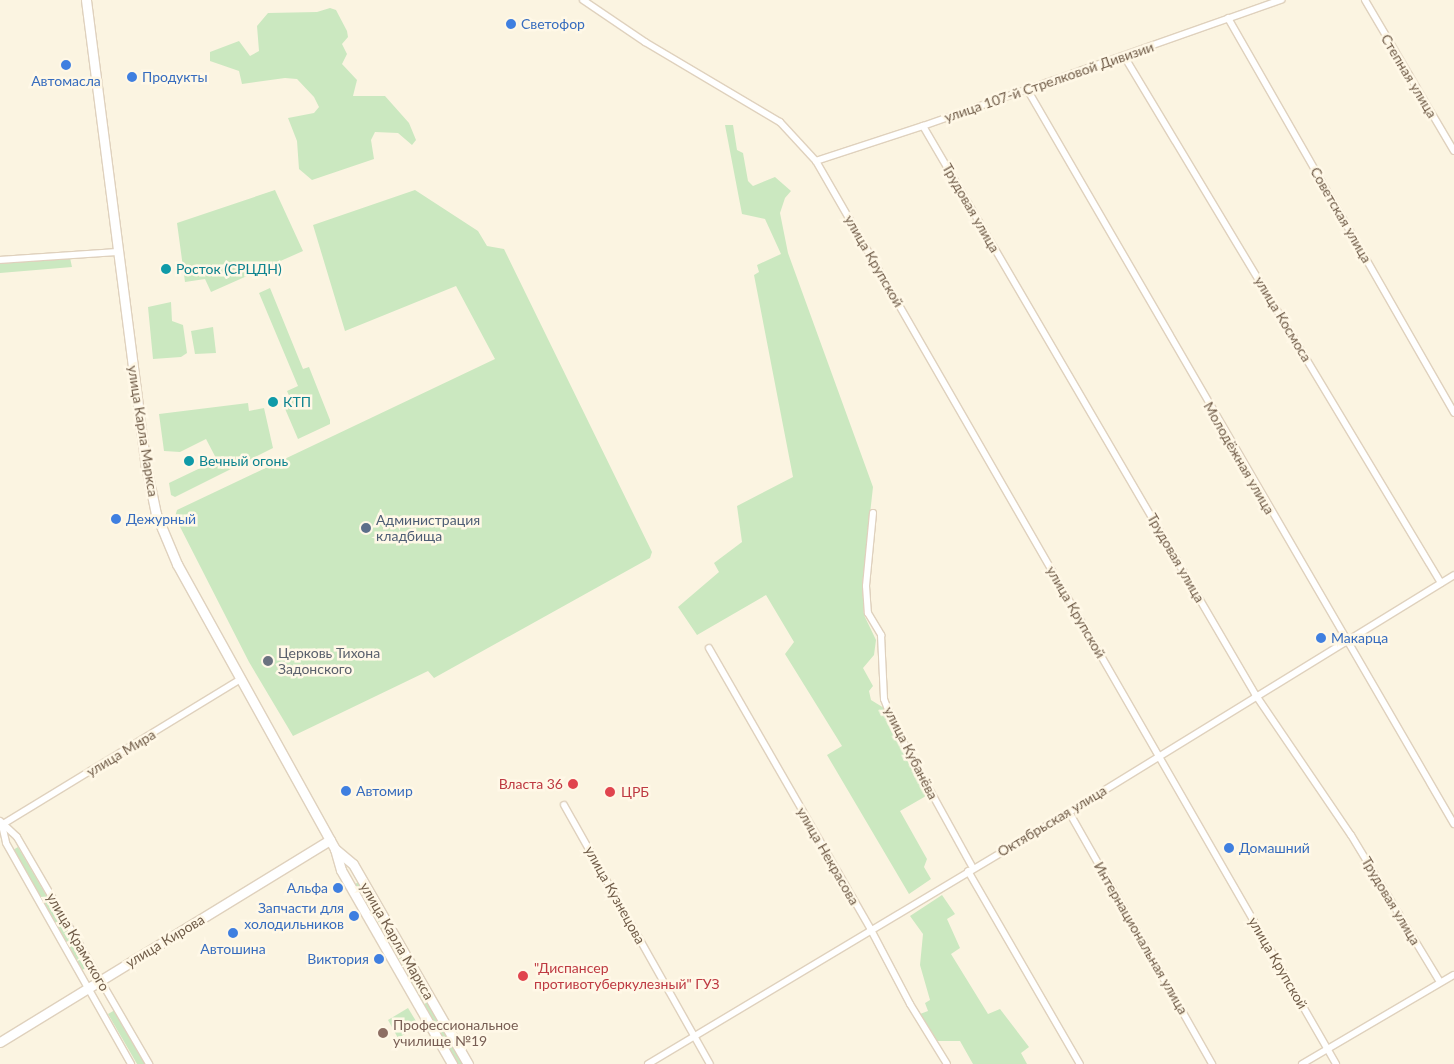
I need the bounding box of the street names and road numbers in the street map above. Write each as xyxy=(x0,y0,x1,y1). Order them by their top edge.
street label: Степная улица xyxy=(1377,31,1441,121)
street label: улица 107-й Стрелковой Дивизии xyxy=(942,38,1156,126)
street label: Трудовая улица xyxy=(939,160,1003,256)
street label: Советская улица xyxy=(1307,164,1375,266)
street label: улица Крупской xyxy=(841,212,907,310)
street label: улица Космоса xyxy=(1251,273,1315,365)
street label: улица Карла Маркса xyxy=(124,364,162,498)
street label: Молодёжная улица xyxy=(1200,399,1278,517)
street label: Трудовая улица xyxy=(1144,510,1208,606)
street label: улица Крупской xyxy=(1043,563,1109,661)
street label: улица Кубанёва xyxy=(880,704,942,802)
street label: улица Мира xyxy=(83,726,159,780)
street label: Октябрьская улица xyxy=(994,782,1110,860)
street label: улица Некрасова xyxy=(793,804,863,908)
street label: улица Кузнецова xyxy=(581,843,649,947)
street label: Трудовая улица xyxy=(1358,854,1424,948)
street label: Интернациональная улица xyxy=(1090,859,1192,1017)
street label: улица Карла Маркса xyxy=(357,879,437,1003)
street label: улица Крамского xyxy=(43,890,113,994)
street label: улица Кирова xyxy=(123,911,207,971)
street label: улица Крупской xyxy=(1245,914,1311,1012)

